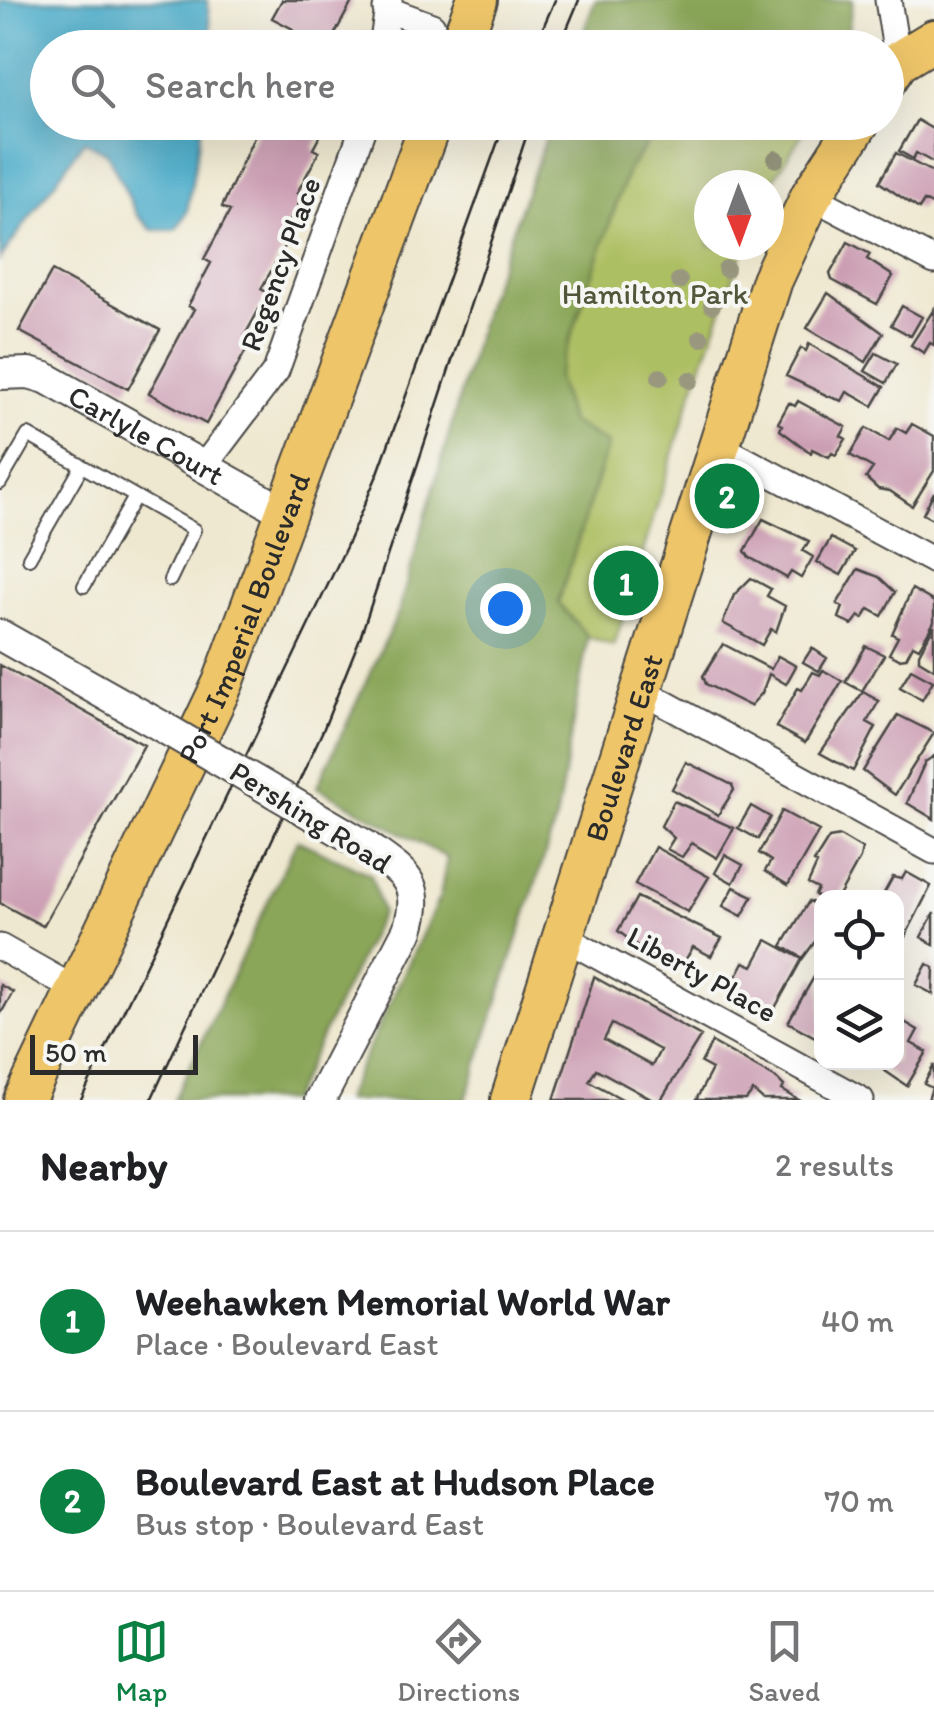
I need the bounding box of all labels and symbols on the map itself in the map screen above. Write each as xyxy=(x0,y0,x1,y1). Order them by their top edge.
north arrow xyxy=(694,170,784,260)
street label: Regency Place xyxy=(231,172,329,356)
park label: Hamilton Park xyxy=(562,275,749,312)
street label: Carlyle Court xyxy=(62,376,231,493)
pin: 2 xyxy=(694,458,760,534)
street label: Port Imperial Boulevard xyxy=(169,467,318,770)
pin: 1 xyxy=(594,546,658,620)
your location xyxy=(480,583,531,634)
street label: Boulevard East xyxy=(576,649,670,846)
street label: Pershing Road xyxy=(223,753,399,881)
street label: Liberty Place xyxy=(621,918,783,1030)
scale bar xyxy=(30,1030,198,1074)

